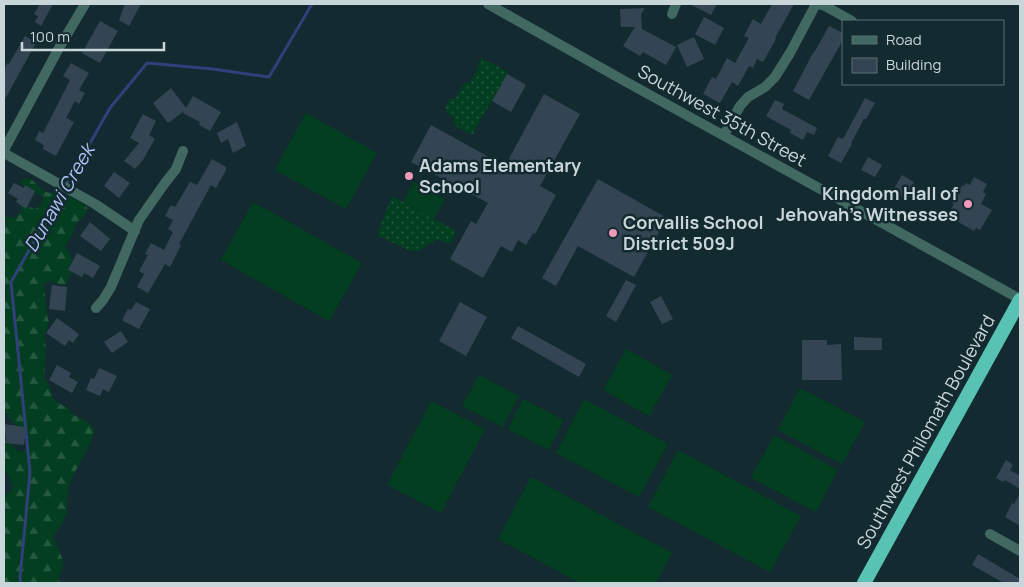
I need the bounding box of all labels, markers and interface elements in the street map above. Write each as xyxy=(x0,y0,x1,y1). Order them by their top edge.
scale bar xyxy=(22,20,165,52)
legend xyxy=(842,20,1004,85)
text: 100 m xyxy=(30,26,70,47)
text: Road xyxy=(886,29,922,50)
text: Building xyxy=(886,54,941,75)
street label: Southwest 35th Street xyxy=(634,59,811,172)
water label: Dunawi Creek xyxy=(18,137,102,257)
place label: Adams Elementary School xyxy=(419,153,581,198)
marker: Adams Elementary School xyxy=(403,170,415,182)
place label: Kingdom Hall of Jehovah's Witnesses xyxy=(776,181,958,226)
marker: Kingdom Hall of Jehovah's Witnesses xyxy=(962,198,974,210)
place label: Corvallis School District 509J xyxy=(623,210,764,255)
marker: Corvallis School District 509J xyxy=(607,227,619,239)
street label: Southwest Philomath Boulevard xyxy=(851,310,1000,553)

